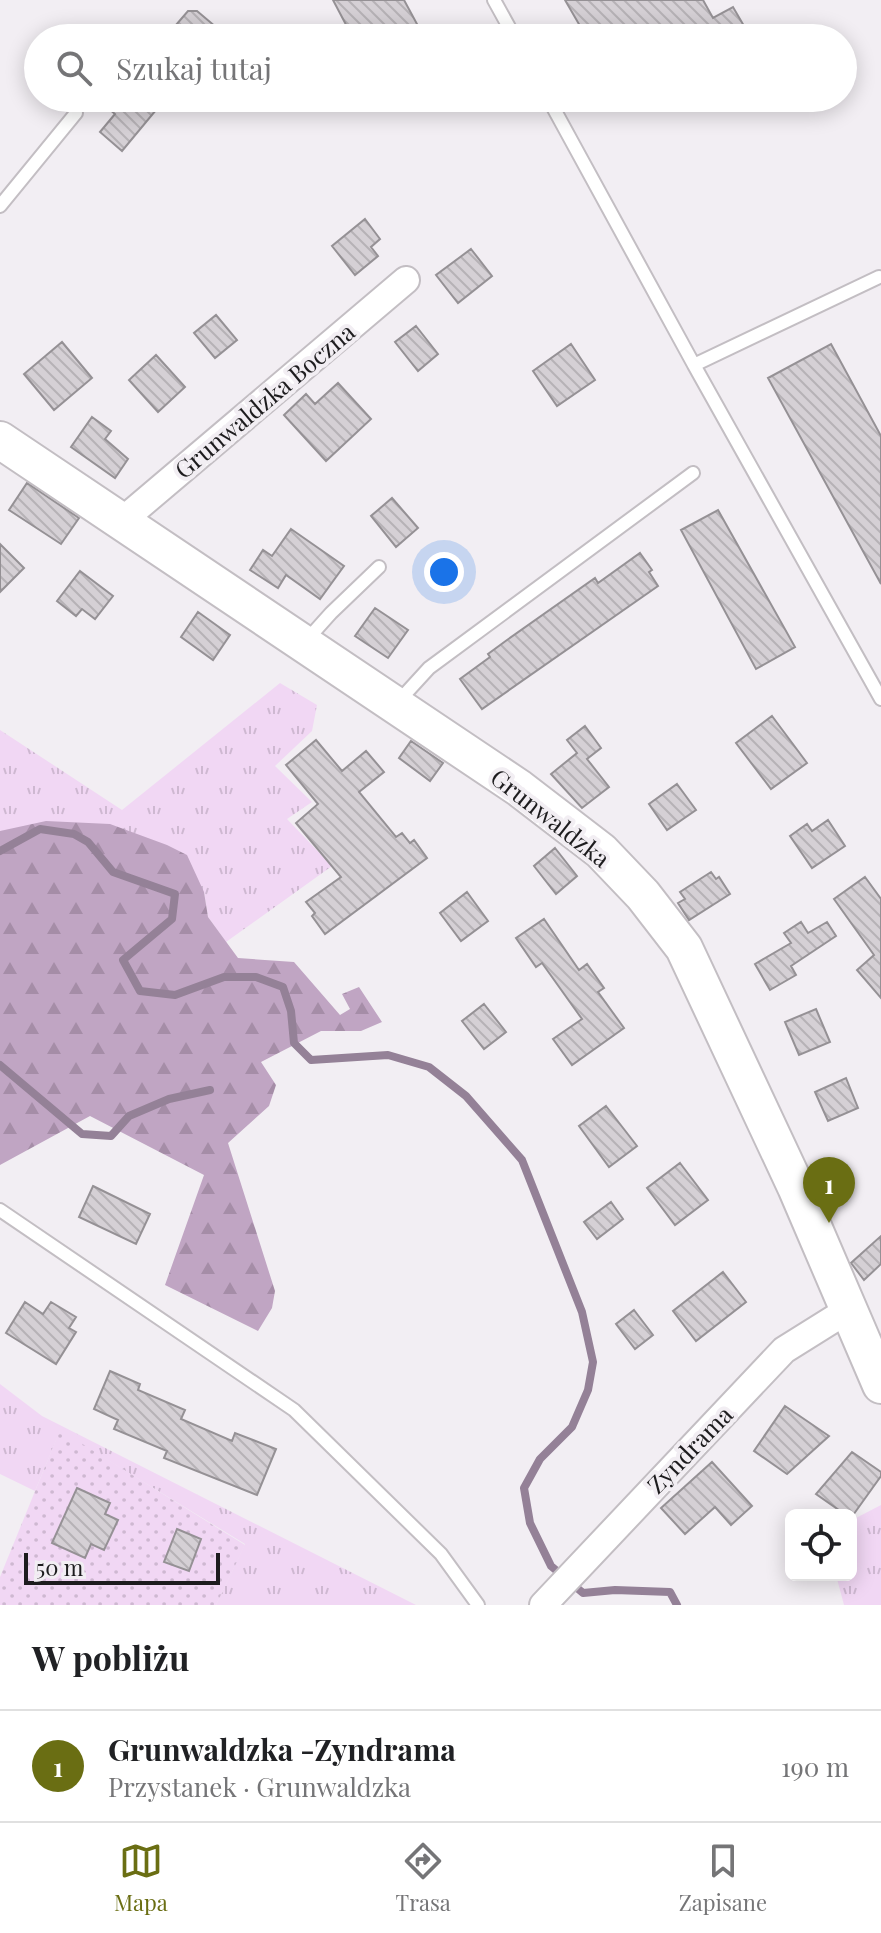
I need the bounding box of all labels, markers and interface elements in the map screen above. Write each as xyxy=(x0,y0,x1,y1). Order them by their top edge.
search box xyxy=(24,24,857,112)
icon: search xyxy=(52,46,96,90)
text: Szukaj tutaj xyxy=(116,48,272,88)
street label: Grunwaldzka Boczna xyxy=(167,315,361,485)
your location xyxy=(424,552,464,592)
street label: Grunwaldzka xyxy=(485,760,617,874)
pin: 1 xyxy=(803,1157,855,1223)
street label: Zyndrama xyxy=(639,1398,739,1500)
map controls xyxy=(785,1509,857,1581)
button: locate xyxy=(785,1509,857,1581)
scale bar xyxy=(24,1549,220,1585)
text: 50 m xyxy=(36,1552,83,1582)
text: W pobliżu xyxy=(32,1634,190,1680)
text: Grunwaldzka -Zyndrama xyxy=(108,1729,456,1769)
text: 1 xyxy=(53,1749,63,1784)
text: 190 m xyxy=(781,1749,849,1784)
text: Przystanek · Grunwaldzka xyxy=(108,1769,411,1804)
tab: Mapa xyxy=(114,1839,168,1917)
tab: Trasa xyxy=(396,1839,451,1917)
tab: Zapisane xyxy=(679,1839,767,1917)

